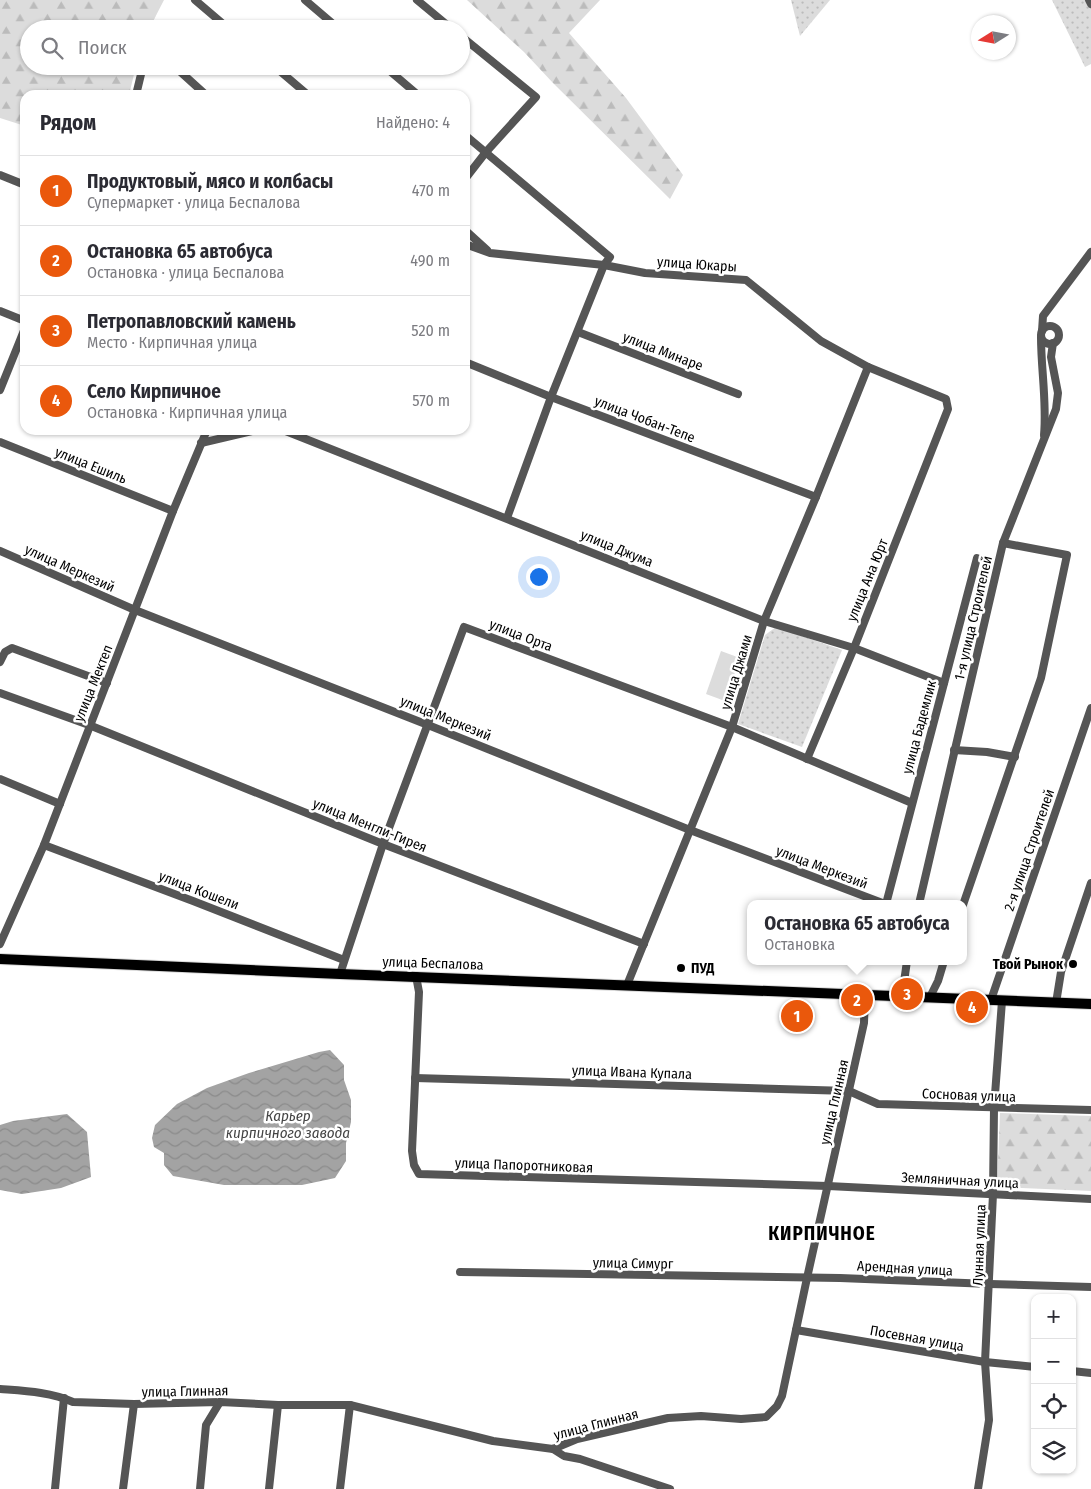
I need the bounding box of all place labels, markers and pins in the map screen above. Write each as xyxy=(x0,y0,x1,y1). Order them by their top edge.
place label: Твой Рынок xyxy=(993,956,1064,973)
marker: Твой Рынок xyxy=(1067,958,1079,970)
place label: ПУД xyxy=(691,960,714,977)
marker: ПУД xyxy=(675,962,687,974)
pin: 3 xyxy=(891,975,923,1013)
pin: 2 xyxy=(841,981,873,1019)
pin: 4 xyxy=(956,988,988,1026)
pin: 1 xyxy=(781,997,813,1035)

